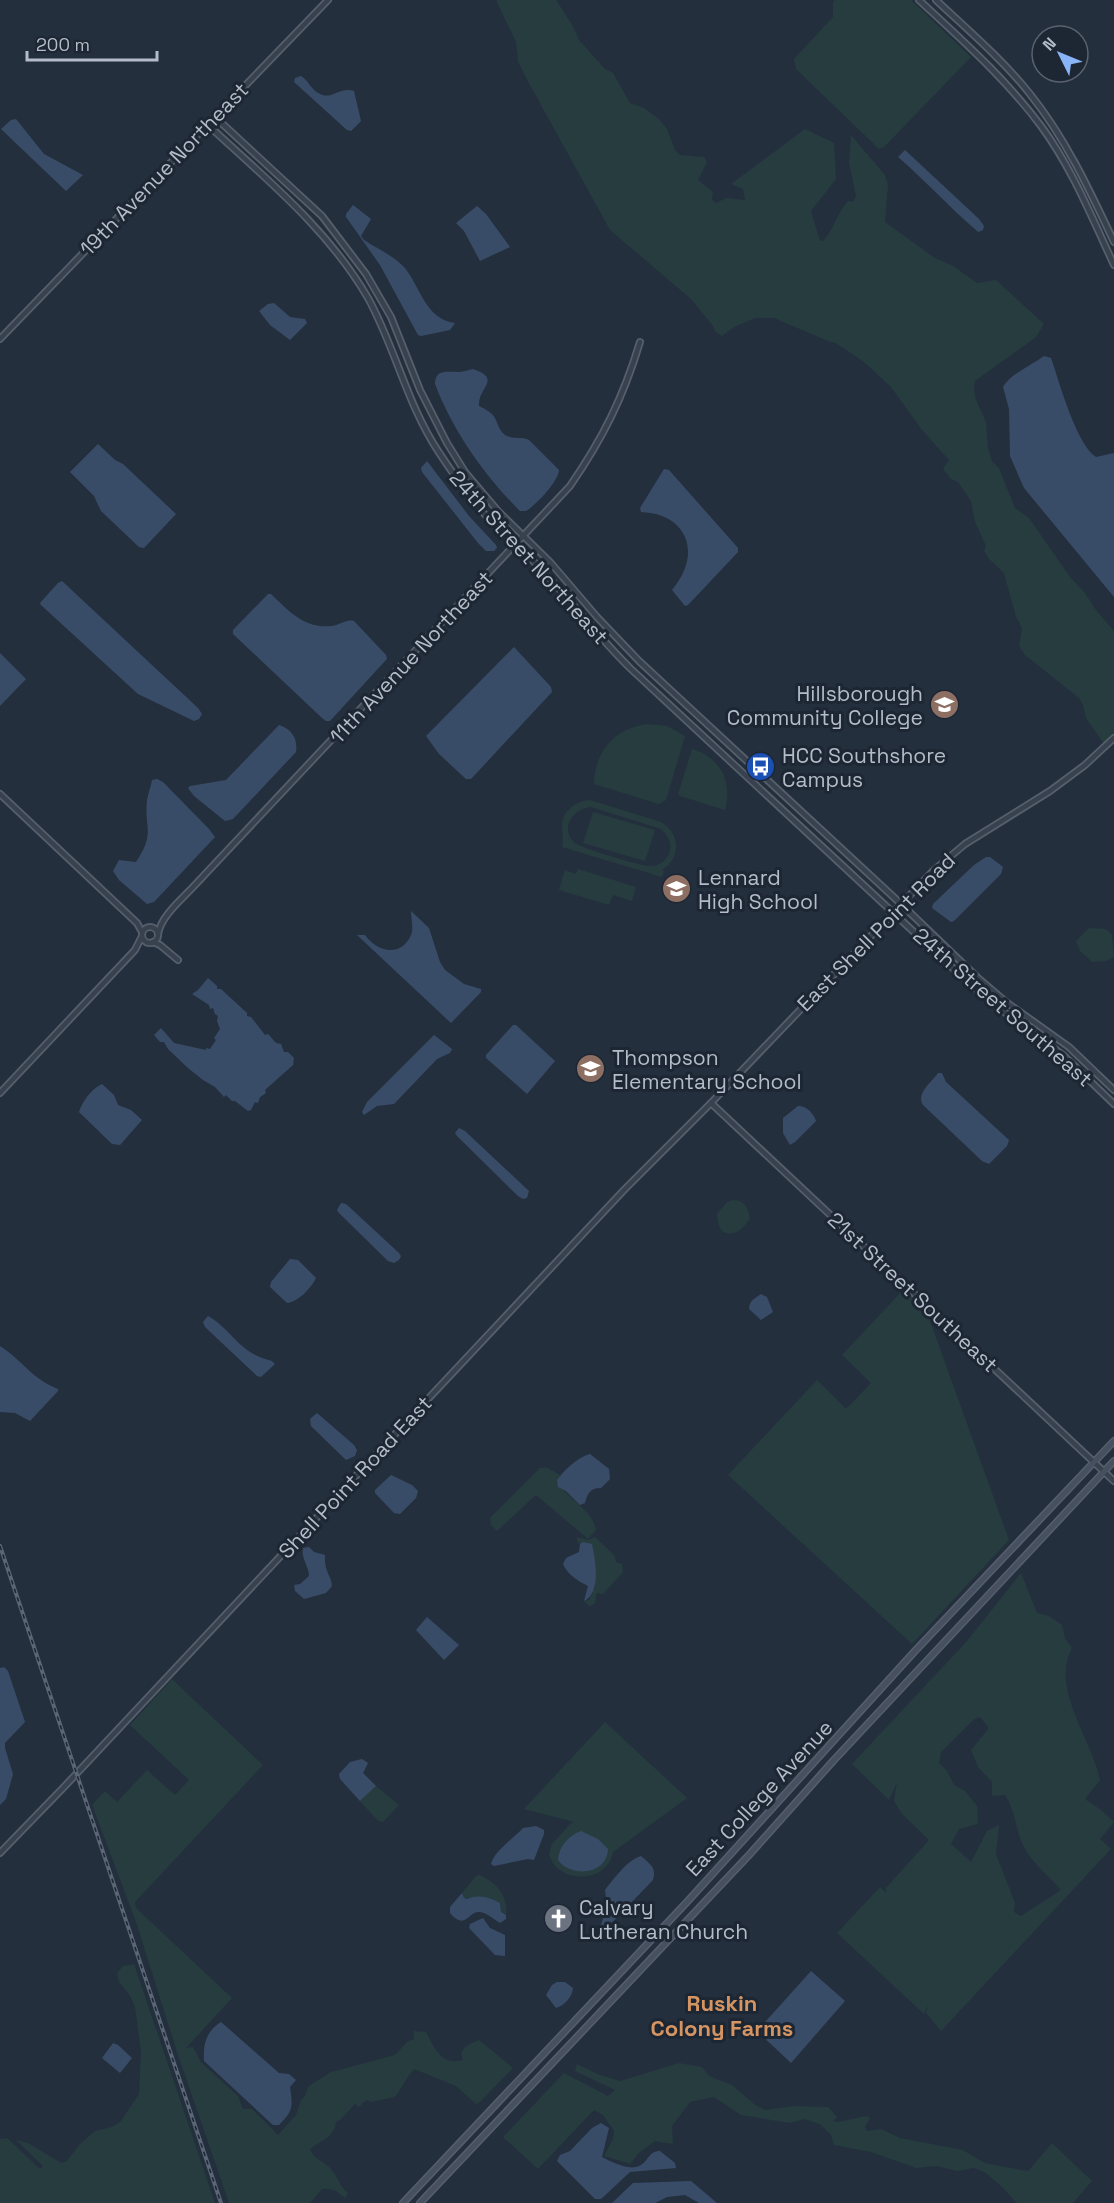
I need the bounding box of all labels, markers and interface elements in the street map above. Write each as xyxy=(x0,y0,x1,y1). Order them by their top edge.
scale bar xyxy=(27,24,158,62)
north arrow xyxy=(1030,24,1090,84)
text: 200 m xyxy=(36,33,90,56)
text: N xyxy=(1038,33,1061,55)
street label: 19th Avenue Northeast xyxy=(74,76,254,262)
street label: 24th Street Northeast xyxy=(444,464,614,650)
street label: 11th Avenue Northeast xyxy=(324,565,498,749)
place label: Hillsborough Community College xyxy=(727,680,923,731)
school or university icon: Hillsborough Community College xyxy=(928,689,960,721)
place label: HCC Southshore Campus xyxy=(782,742,946,793)
bus stop icon: HCC Southshore Campus xyxy=(745,751,777,783)
street label: East Shell Point Road xyxy=(791,847,961,1017)
place label: Lennard High School xyxy=(698,864,818,915)
school or university icon: Lennard High School xyxy=(661,873,693,905)
street label: 24th Street Southeast xyxy=(908,922,1098,1092)
place label: Thompson Elementary School xyxy=(612,1044,802,1095)
school or university icon: Thompson Elementary School xyxy=(575,1053,607,1085)
street label: 21st Street Southeast xyxy=(822,1206,1004,1378)
street label: Shell Point Road East xyxy=(272,1390,438,1564)
street label: East College Avenue xyxy=(680,1714,838,1882)
place label: Calvary Lutheran Church xyxy=(579,1894,748,1945)
church icon: Calvary Lutheran Church xyxy=(542,1903,574,1935)
district label: Ruskin Colony Farms xyxy=(651,1989,793,2042)

